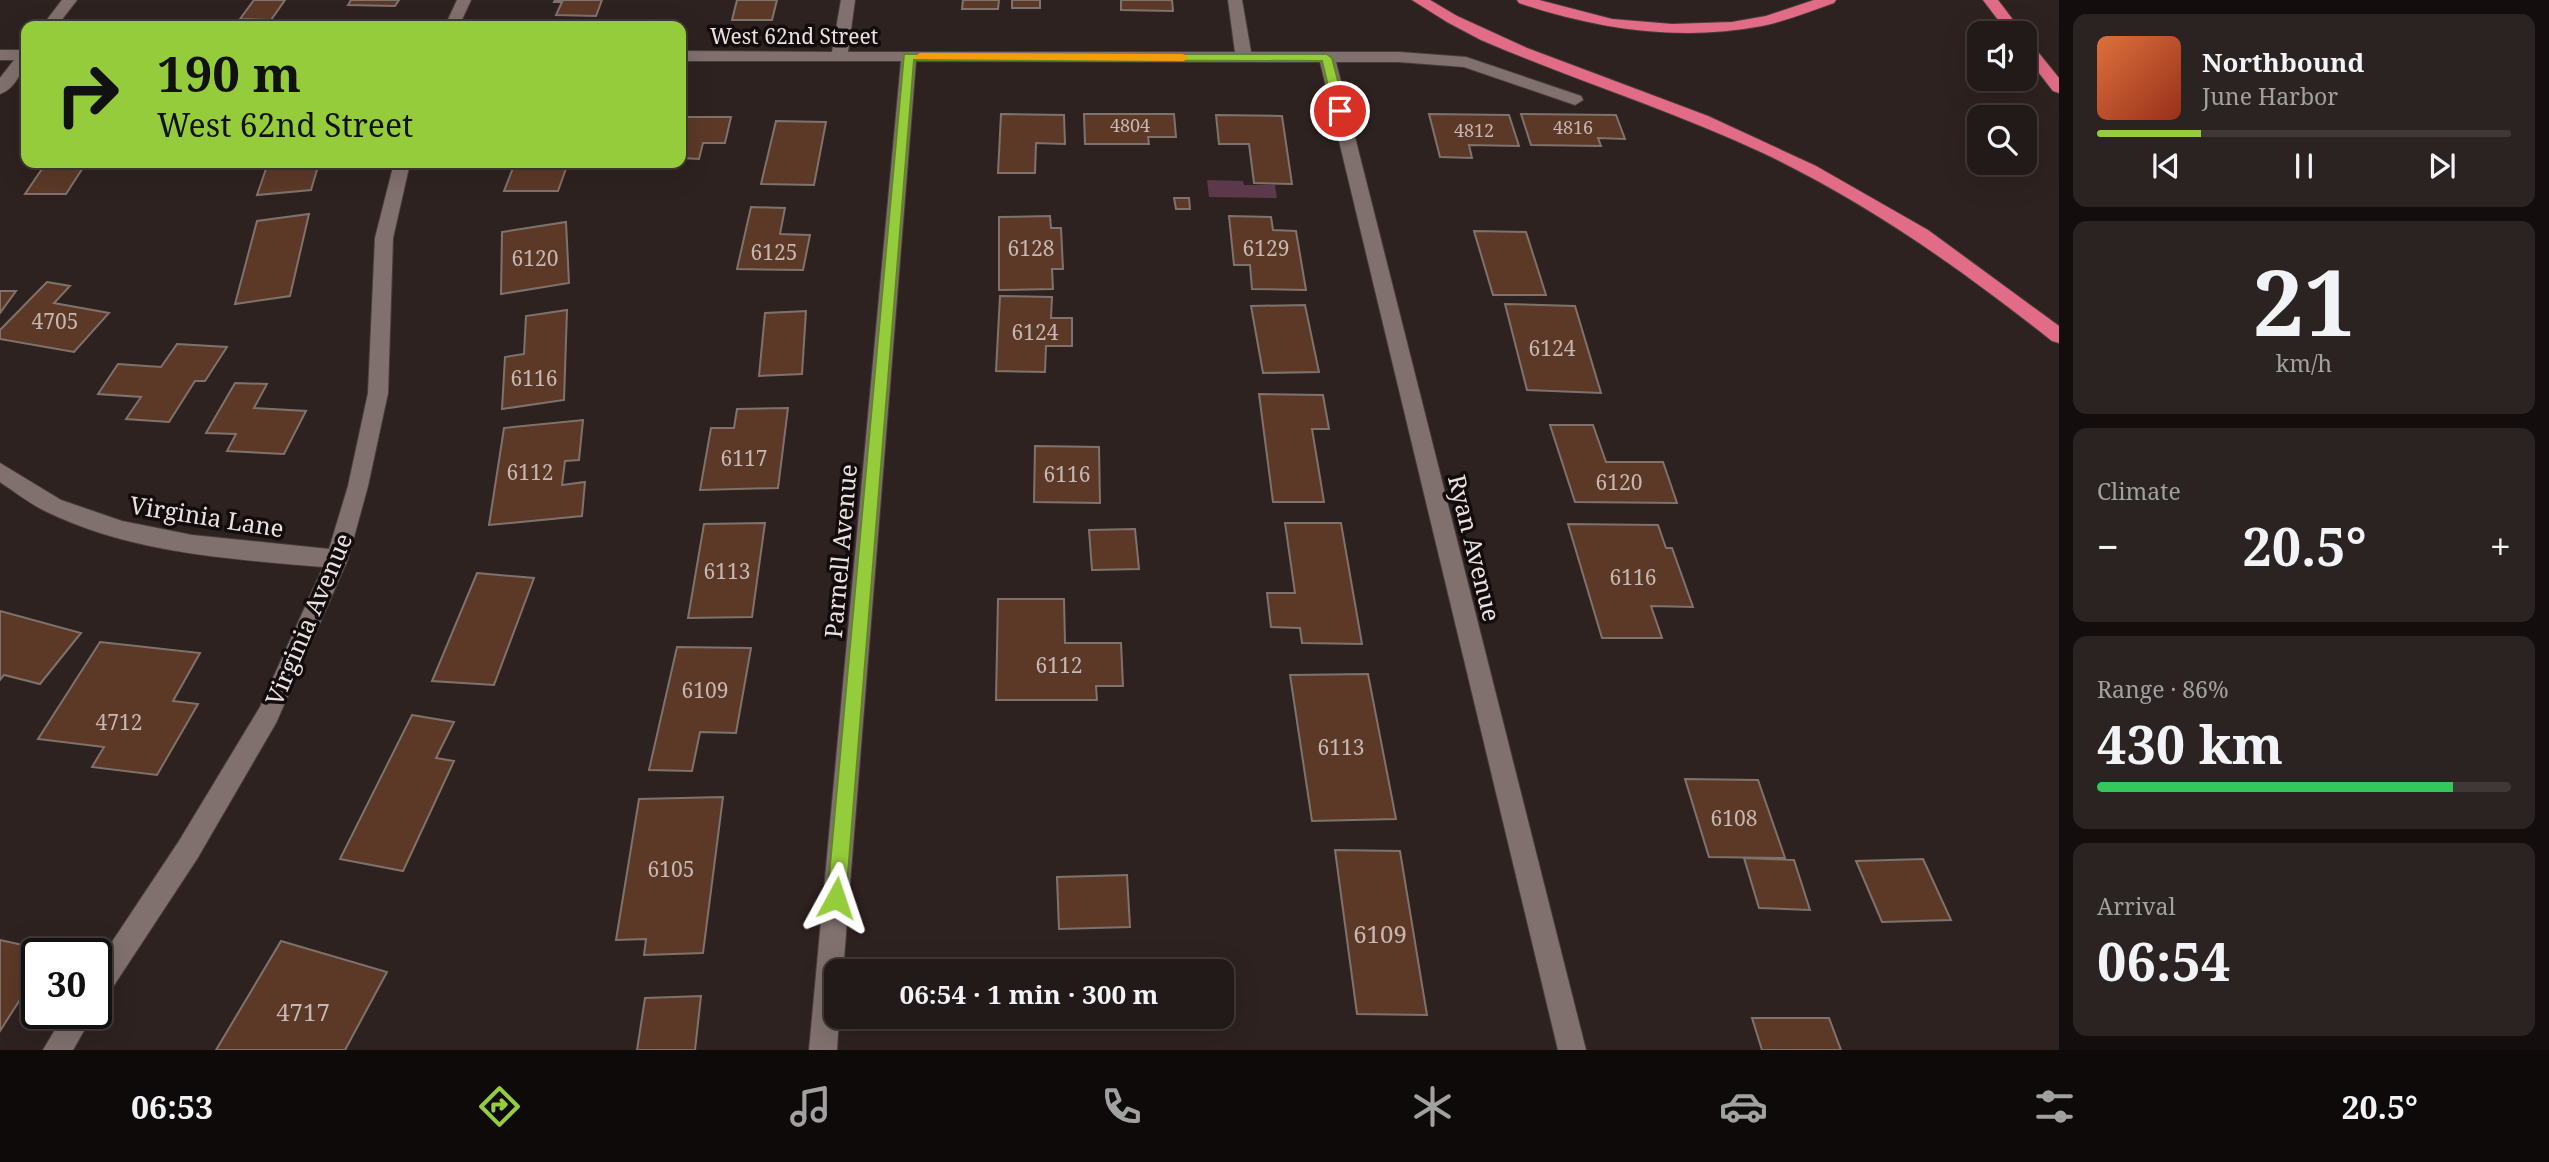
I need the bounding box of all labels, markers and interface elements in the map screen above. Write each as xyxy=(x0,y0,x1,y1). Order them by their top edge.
map controls xyxy=(1967,21,2037,175)
button: sound xyxy=(1967,21,2037,91)
street label: West 62nd Street xyxy=(710,22,878,50)
text: 190 m xyxy=(157,40,301,106)
text: Northbound xyxy=(2202,44,2364,80)
icon: right xyxy=(42,49,133,140)
text: June Harbor xyxy=(2202,80,2338,112)
pin xyxy=(1310,81,1370,141)
icon: arrive xyxy=(1321,92,1359,130)
text: West 62nd Street xyxy=(157,103,413,146)
button: search xyxy=(1967,105,2037,175)
house number: 4804 xyxy=(1110,113,1150,137)
house number: 4816 xyxy=(1553,115,1593,139)
house number: 4812 xyxy=(1454,118,1494,142)
icon: previous xyxy=(2147,147,2185,185)
icon: pause xyxy=(2285,147,2323,185)
icon: next xyxy=(2423,147,2461,185)
house number: 6128 xyxy=(1008,234,1054,262)
house number: 6129 xyxy=(1243,234,1289,262)
house number: 6125 xyxy=(751,238,797,266)
text: 21 xyxy=(2253,239,2355,363)
house number: 6120 xyxy=(512,244,558,272)
house number: 4705 xyxy=(32,307,78,335)
house number: 6124 xyxy=(1012,318,1059,346)
house number: 6124 xyxy=(1529,334,1576,362)
text: km/h xyxy=(2276,347,2332,379)
house number: 6116 xyxy=(511,364,557,392)
house number: 6117 xyxy=(721,444,767,472)
house number: 6112 xyxy=(507,458,553,486)
house number: 6116 xyxy=(1044,460,1090,488)
street label: Parnell Avenue xyxy=(816,463,864,639)
house number: 6120 xyxy=(1596,468,1642,496)
street label: Ryan Avenue xyxy=(1441,471,1509,625)
text: Climate xyxy=(2097,475,2181,507)
street label: Virginia Lane xyxy=(128,488,286,544)
text: 20.5° xyxy=(2242,510,2367,581)
text: − xyxy=(2097,520,2119,572)
text: + xyxy=(2490,520,2511,572)
street label: Virginia Avenue xyxy=(257,528,359,710)
house number: 6113 xyxy=(704,557,750,585)
house number: 6116 xyxy=(1610,563,1656,591)
house number: 6112 xyxy=(1036,651,1082,679)
text: Range · 86% xyxy=(2097,673,2229,705)
house number: 6109 xyxy=(682,676,728,704)
house number: 4712 xyxy=(96,708,142,736)
text: 430 km xyxy=(2097,708,2283,779)
house number: 6113 xyxy=(1318,733,1364,761)
house number: 6108 xyxy=(1711,804,1757,832)
house number: 6105 xyxy=(648,855,694,883)
position arrow xyxy=(799,861,873,935)
text: Arrival xyxy=(2097,890,2176,922)
house number: 6109 xyxy=(1353,917,1407,950)
text: 06:54 xyxy=(2097,925,2230,996)
speed limit sign: 30 xyxy=(21,938,112,1029)
text: 06:54 · 1 min · 300 m xyxy=(899,976,1159,1012)
house number: 4717 xyxy=(276,995,330,1028)
icon: directions xyxy=(475,1082,524,1131)
icon: music xyxy=(786,1082,835,1131)
icon: phone xyxy=(1097,1082,1146,1131)
icon: climate xyxy=(1408,1082,1457,1131)
icon: car xyxy=(1719,1082,1768,1131)
icon: filters xyxy=(2030,1082,2079,1131)
text: 06:53 xyxy=(131,1085,213,1128)
text: 20.5° xyxy=(2341,1085,2418,1128)

